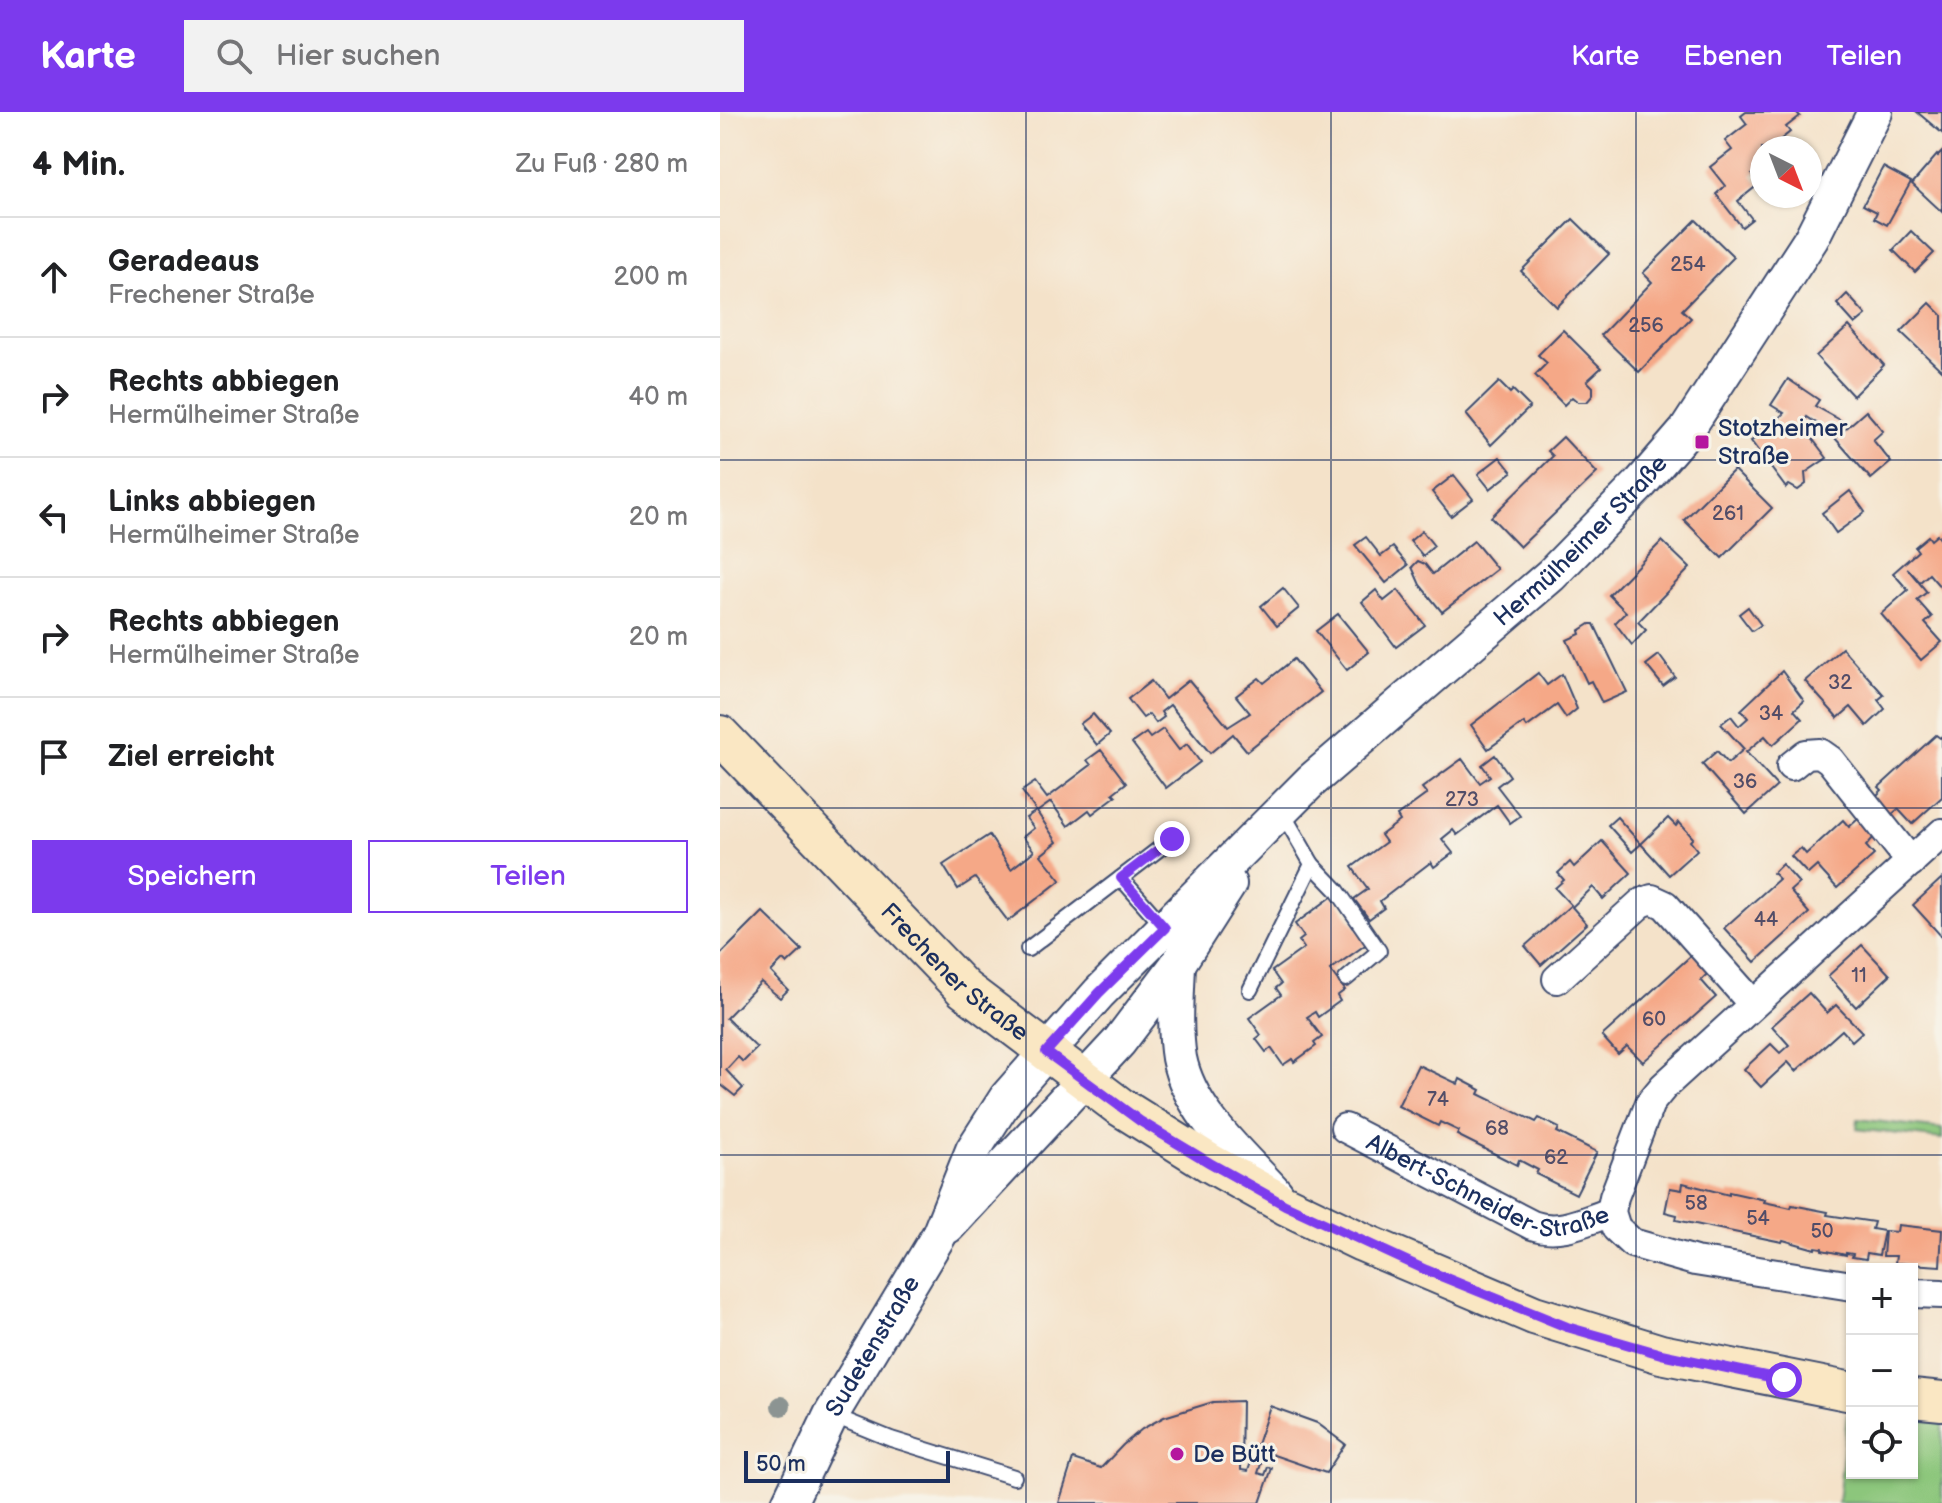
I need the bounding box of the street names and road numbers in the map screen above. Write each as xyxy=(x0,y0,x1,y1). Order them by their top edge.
street label: Hermülheimer Straße xyxy=(1488,449,1673,632)
street label: Frechener Straße xyxy=(875,897,1034,1047)
street label: Albert-Schneider-Straße xyxy=(1362,1127,1613,1243)
street label: Sudetenstraße xyxy=(819,1270,926,1422)

